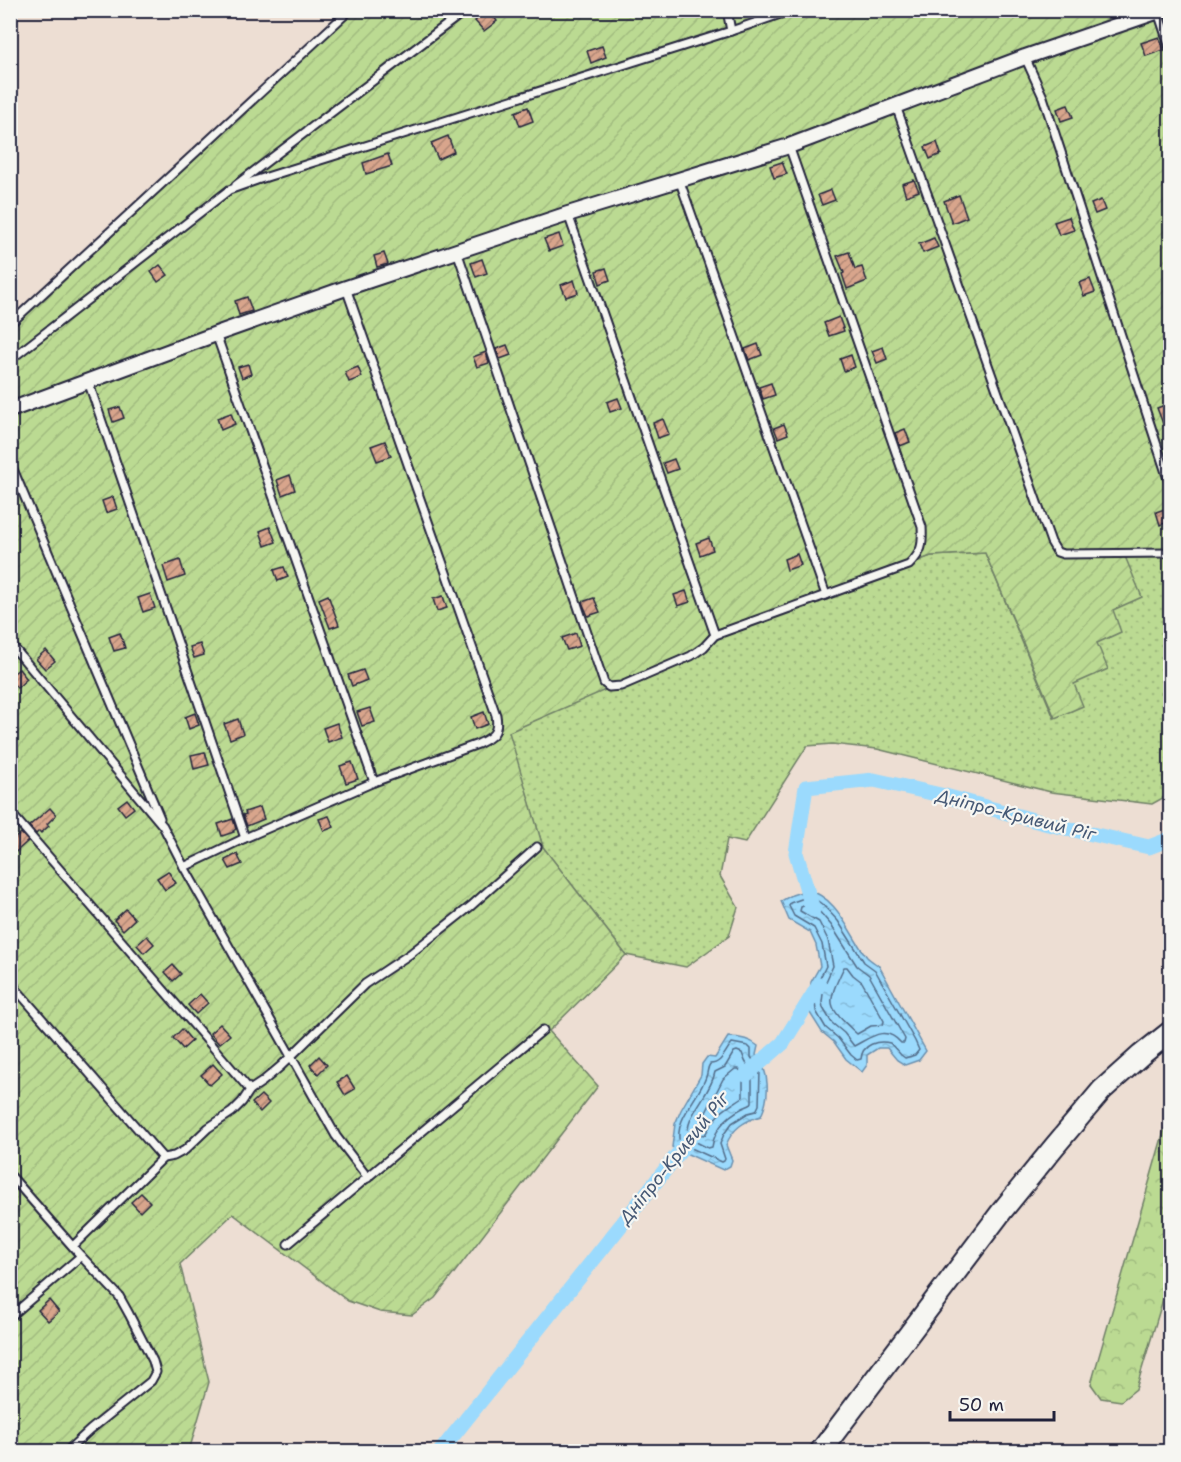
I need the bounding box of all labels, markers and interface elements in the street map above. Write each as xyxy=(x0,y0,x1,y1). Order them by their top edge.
water label: Дніпро-Кривий Ріг xyxy=(933,783,1099,847)
water label: Дніпро-Кривий Ріг xyxy=(613,1086,735,1230)
scale bar xyxy=(950,1384,1054,1422)
text: 50 m xyxy=(959,1393,1004,1417)

